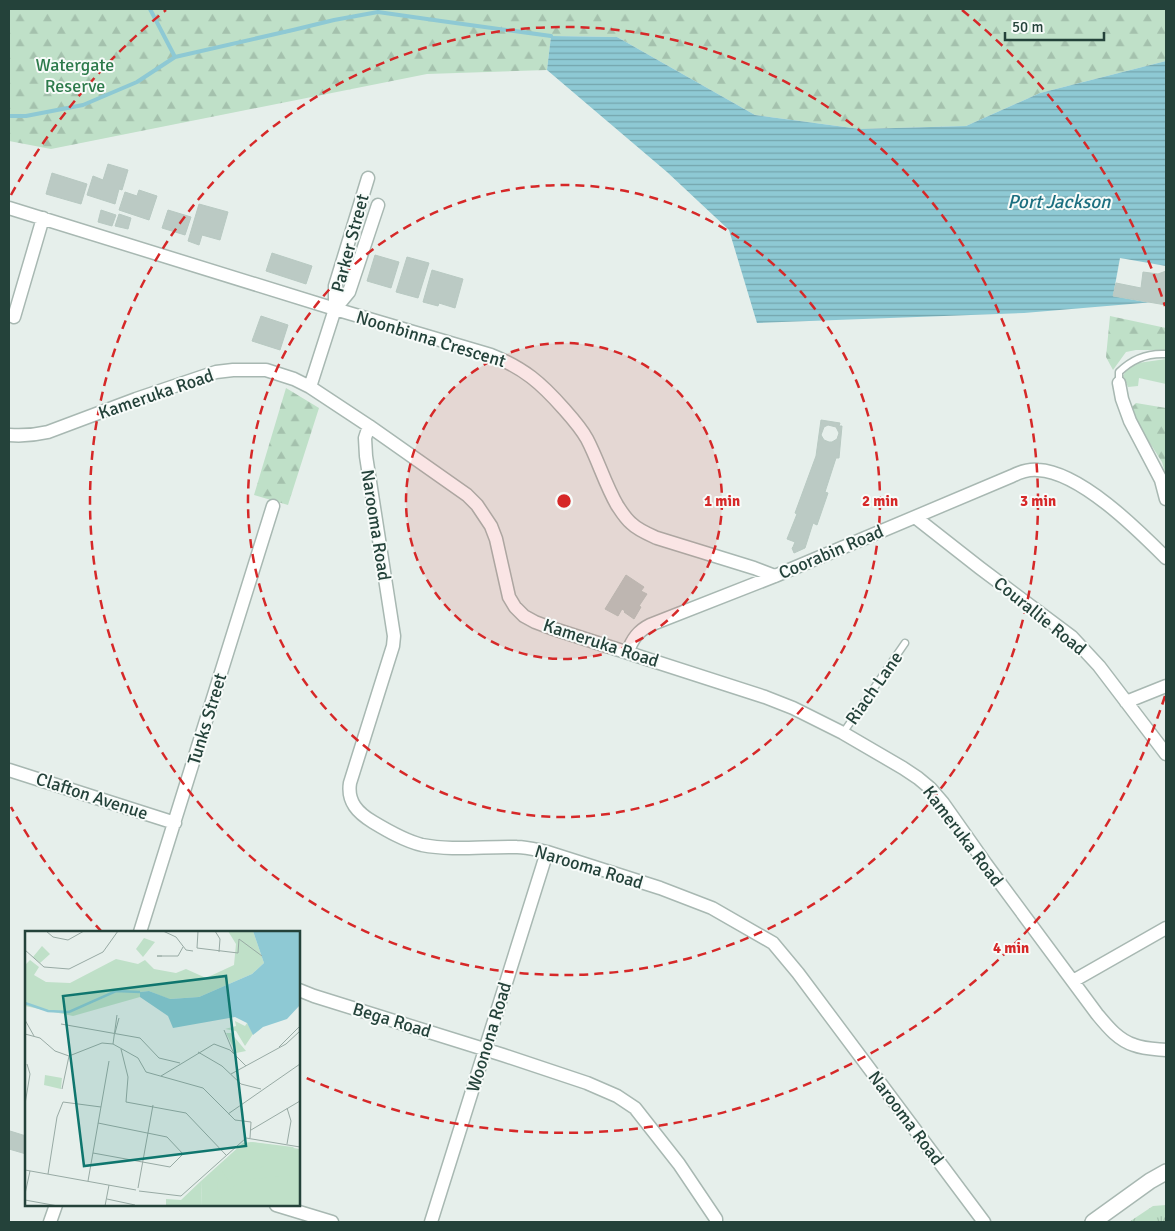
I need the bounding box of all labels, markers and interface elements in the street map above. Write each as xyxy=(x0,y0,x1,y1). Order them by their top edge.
scale bar xyxy=(1005,10,1104,42)
text: 50 m xyxy=(1012,18,1043,36)
park label: Watergate Reserve xyxy=(36,54,114,97)
water label: Port Jackson xyxy=(1008,190,1111,214)
street label: Parker Street xyxy=(326,192,374,294)
street label: Noonbinna Crescent xyxy=(353,306,509,372)
street label: Kameruka Road xyxy=(96,364,216,424)
street label: Narooma Road xyxy=(356,468,396,582)
centre of rings xyxy=(555,492,573,510)
text: 1 min xyxy=(704,492,740,510)
text: 2 min xyxy=(862,492,898,510)
text: 3 min xyxy=(1020,492,1056,510)
street label: Coorabin Road xyxy=(775,520,887,584)
street label: Courallie Road xyxy=(989,572,1091,660)
street label: Kameruka Road xyxy=(540,614,662,672)
street label: Riach Lane xyxy=(841,647,907,729)
street label: Tunks Street xyxy=(183,670,231,768)
street label: Clafton Avenue xyxy=(33,768,151,824)
street label: Kameruka Road xyxy=(918,781,1008,891)
street label: Narooma Road xyxy=(532,840,646,894)
inset map xyxy=(25,931,300,1206)
text: 4 min xyxy=(993,939,1029,957)
street label: Woonona Road xyxy=(462,979,516,1095)
street label: Bega Road xyxy=(350,998,434,1042)
street label: Narooma Road xyxy=(863,1067,949,1169)

